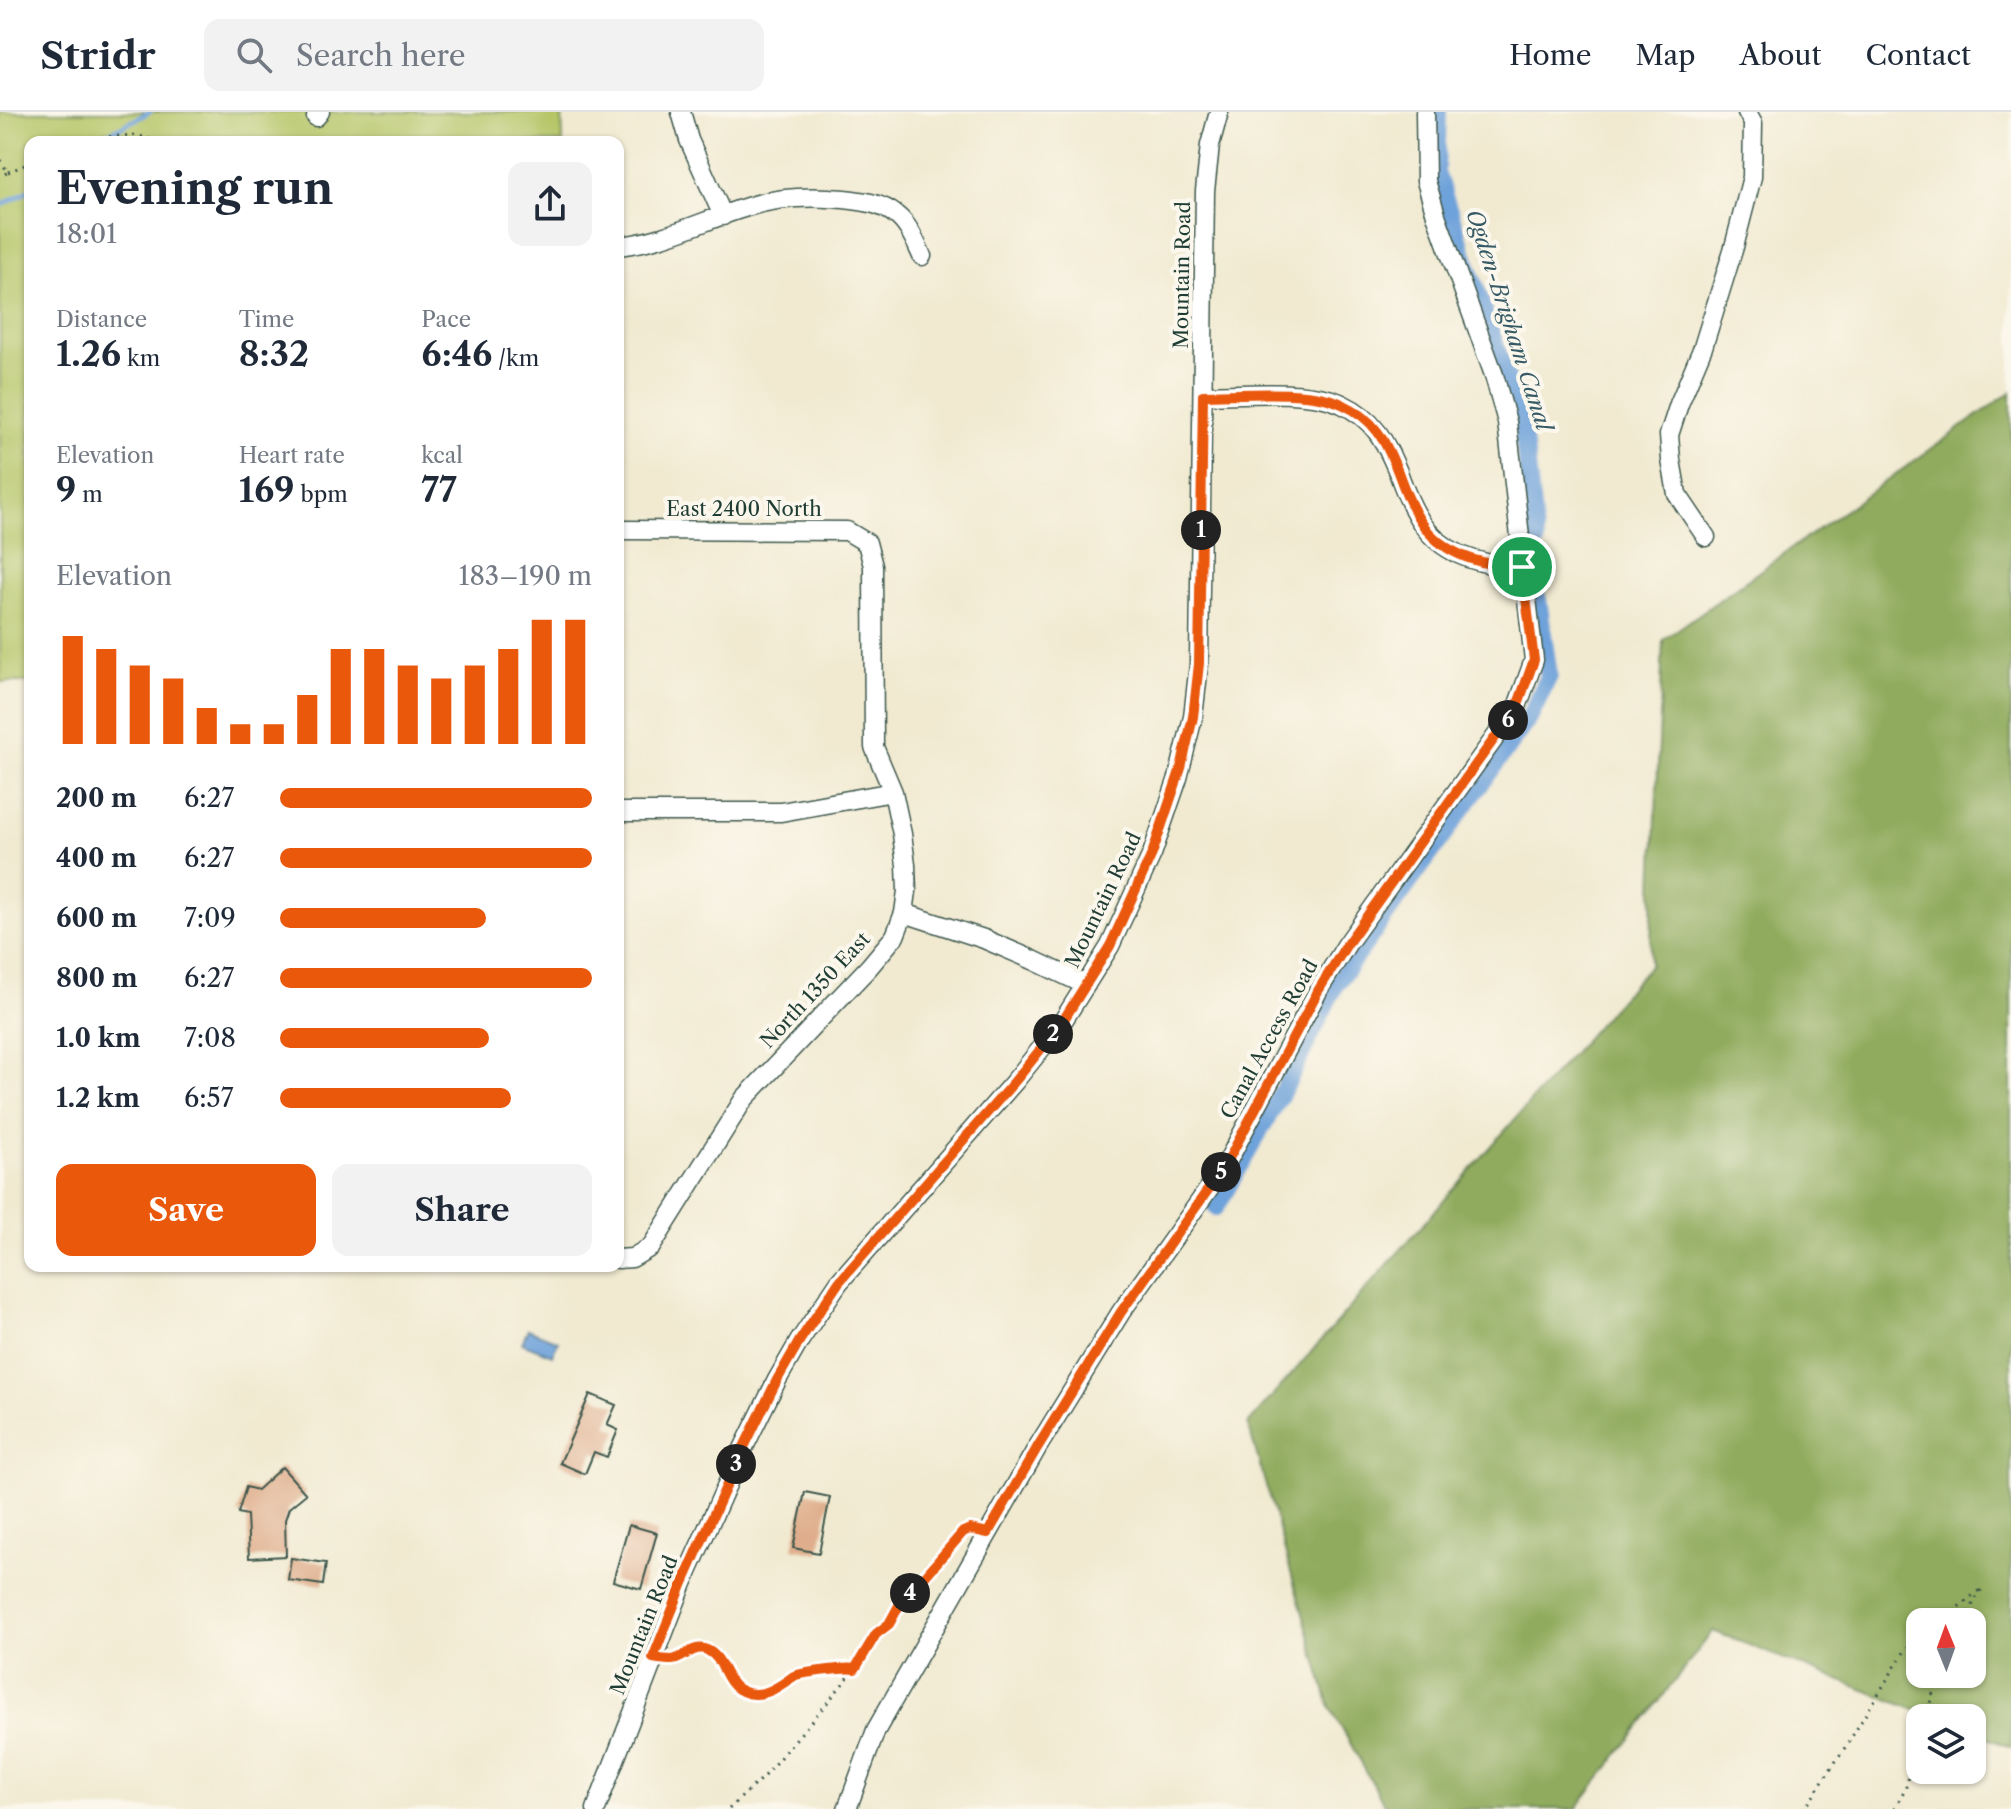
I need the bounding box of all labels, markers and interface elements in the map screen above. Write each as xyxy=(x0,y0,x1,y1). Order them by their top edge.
search box xyxy=(204,19,764,91)
text: Stridr xyxy=(40,32,156,79)
icon: search xyxy=(232,33,276,77)
text: Search here xyxy=(296,37,466,74)
text: Home xyxy=(1509,38,1591,72)
text: Map xyxy=(1635,38,1695,72)
text: About xyxy=(1739,38,1821,72)
text: Contact xyxy=(1865,38,1971,72)
text: Evening run xyxy=(56,161,333,215)
button: share xyxy=(508,162,592,246)
street label: Mountain Road xyxy=(1169,201,1195,349)
water label: Ogden-Brigham Canal xyxy=(1460,206,1559,437)
text: 18:01 xyxy=(56,218,117,250)
text: Distance xyxy=(56,306,147,333)
text: Time xyxy=(239,306,294,333)
text: Pace xyxy=(421,306,471,333)
text: 1.26 xyxy=(56,333,121,375)
text: 8:32 xyxy=(239,333,309,375)
text: 6:46 xyxy=(421,333,492,375)
text: km xyxy=(121,345,160,372)
text: /km xyxy=(492,345,539,372)
text: Elevation xyxy=(56,442,154,469)
text: Heart rate xyxy=(239,442,345,469)
text: kcal xyxy=(421,442,463,469)
text: 9 xyxy=(56,469,76,511)
text: 169 xyxy=(239,469,295,511)
text: 77 xyxy=(421,469,457,511)
text: m xyxy=(76,481,103,508)
text: bpm xyxy=(295,481,348,508)
street label: East 2400 North xyxy=(666,497,822,521)
pin: 1 xyxy=(1181,510,1221,550)
text: 1 xyxy=(1196,516,1206,543)
pin xyxy=(1488,533,1556,601)
icon: arrive xyxy=(1500,545,1544,589)
text: Elevation xyxy=(56,560,172,592)
text: 183–190 m xyxy=(459,560,592,592)
pin: 6 xyxy=(1488,700,1528,740)
text: 6 xyxy=(1501,706,1515,733)
text: 200 m xyxy=(56,782,137,814)
text: 6:27 xyxy=(184,782,234,814)
street label: Mountain Road xyxy=(1060,828,1146,972)
text: 400 m xyxy=(56,842,137,874)
text: 6:27 xyxy=(184,842,234,874)
text: 600 m xyxy=(56,902,137,934)
text: 7:09 xyxy=(184,902,236,934)
street label: North 1350 East xyxy=(755,927,875,1053)
street label: Canal Access Road xyxy=(1215,955,1323,1123)
text: 800 m xyxy=(56,962,138,994)
text: 6:27 xyxy=(184,962,234,994)
pin: 2 xyxy=(1033,1014,1073,1054)
text: 2 xyxy=(1047,1020,1060,1047)
text: 1.0 km xyxy=(56,1022,141,1054)
text: 7:08 xyxy=(184,1022,236,1054)
text: 1.2 km xyxy=(56,1082,140,1114)
text: 6:57 xyxy=(184,1082,233,1114)
pin: 5 xyxy=(1201,1152,1241,1192)
text: 5 xyxy=(1215,1158,1227,1185)
button: Save xyxy=(56,1164,316,1256)
button: Share xyxy=(332,1164,592,1256)
pin: 3 xyxy=(716,1444,756,1484)
text: 3 xyxy=(730,1450,742,1477)
street label: Mountain Road xyxy=(605,1552,683,1698)
pin: 4 xyxy=(890,1573,930,1613)
text: 4 xyxy=(903,1579,917,1606)
north arrow xyxy=(1906,1608,1986,1688)
map controls xyxy=(1906,1608,1986,1784)
button: layers xyxy=(1906,1704,1986,1784)

